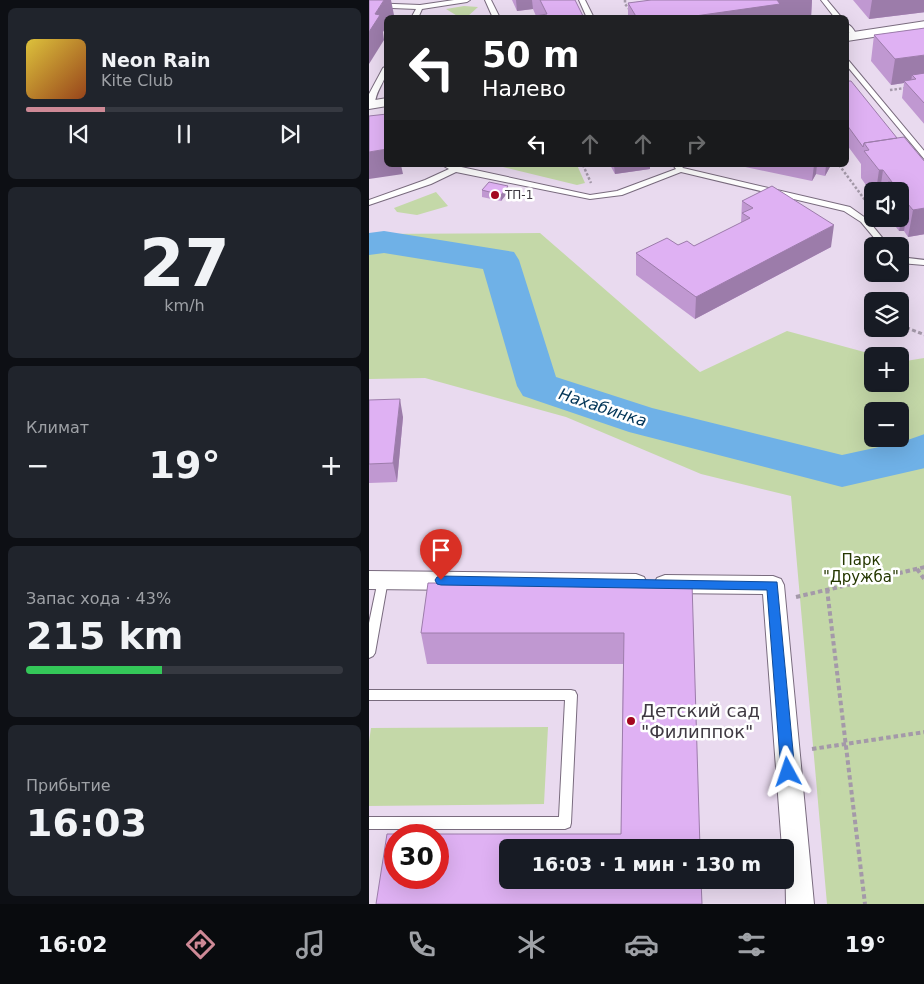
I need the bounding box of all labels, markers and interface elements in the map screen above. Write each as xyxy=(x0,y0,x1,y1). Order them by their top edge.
icon: left xyxy=(399,35,464,100)
text: 50 m xyxy=(482,35,579,75)
text: Neon Rain xyxy=(101,49,210,71)
text: Kite Club xyxy=(101,71,173,90)
text: Налево xyxy=(482,76,566,101)
icon: previous xyxy=(65,120,93,148)
icon: pause xyxy=(170,120,198,148)
icon: next xyxy=(276,120,304,148)
icon: left xyxy=(523,130,551,158)
icon: ahead xyxy=(576,130,604,158)
icon: ahead xyxy=(629,130,657,158)
icon: right xyxy=(682,130,710,158)
map controls xyxy=(864,182,909,447)
button: sound xyxy=(864,182,909,227)
place label: ТП-1 xyxy=(504,188,533,202)
marker: ТП-1 xyxy=(489,189,501,201)
text: 27 xyxy=(139,226,230,301)
button: search xyxy=(864,237,909,282)
button: layers xyxy=(864,292,909,337)
text: km/h xyxy=(164,296,205,315)
button: + xyxy=(864,347,909,392)
water label: Нахабинка xyxy=(556,384,649,431)
button: − xyxy=(864,402,909,447)
text: Климат xyxy=(26,418,89,437)
text: 19° xyxy=(149,443,220,487)
text: − xyxy=(26,449,49,482)
text: + xyxy=(320,449,343,482)
pin xyxy=(420,529,462,580)
icon: arrive xyxy=(427,536,455,564)
park label: Парк "Дружба" xyxy=(823,551,899,586)
text: Запас хода · 43% xyxy=(26,589,171,608)
text: 215 km xyxy=(26,614,183,658)
place label: Детский сад "Филиппок" xyxy=(641,700,760,742)
marker: Детский сад "Филиппок" xyxy=(625,715,637,727)
position arrow xyxy=(761,745,813,797)
text: Прибытие xyxy=(26,776,111,795)
text: 16:03 xyxy=(26,801,147,845)
speed limit sign: 30 xyxy=(384,824,449,889)
text: 16:03 · 1 мин · 130 m xyxy=(532,853,761,875)
icon: directions xyxy=(183,927,218,962)
icon: music xyxy=(293,927,328,962)
icon: phone xyxy=(404,927,439,962)
icon: climate xyxy=(514,927,549,962)
icon: car xyxy=(624,927,659,962)
icon: filters xyxy=(734,927,769,962)
text: 16:02 xyxy=(38,932,108,957)
text: 19° xyxy=(845,932,886,957)

